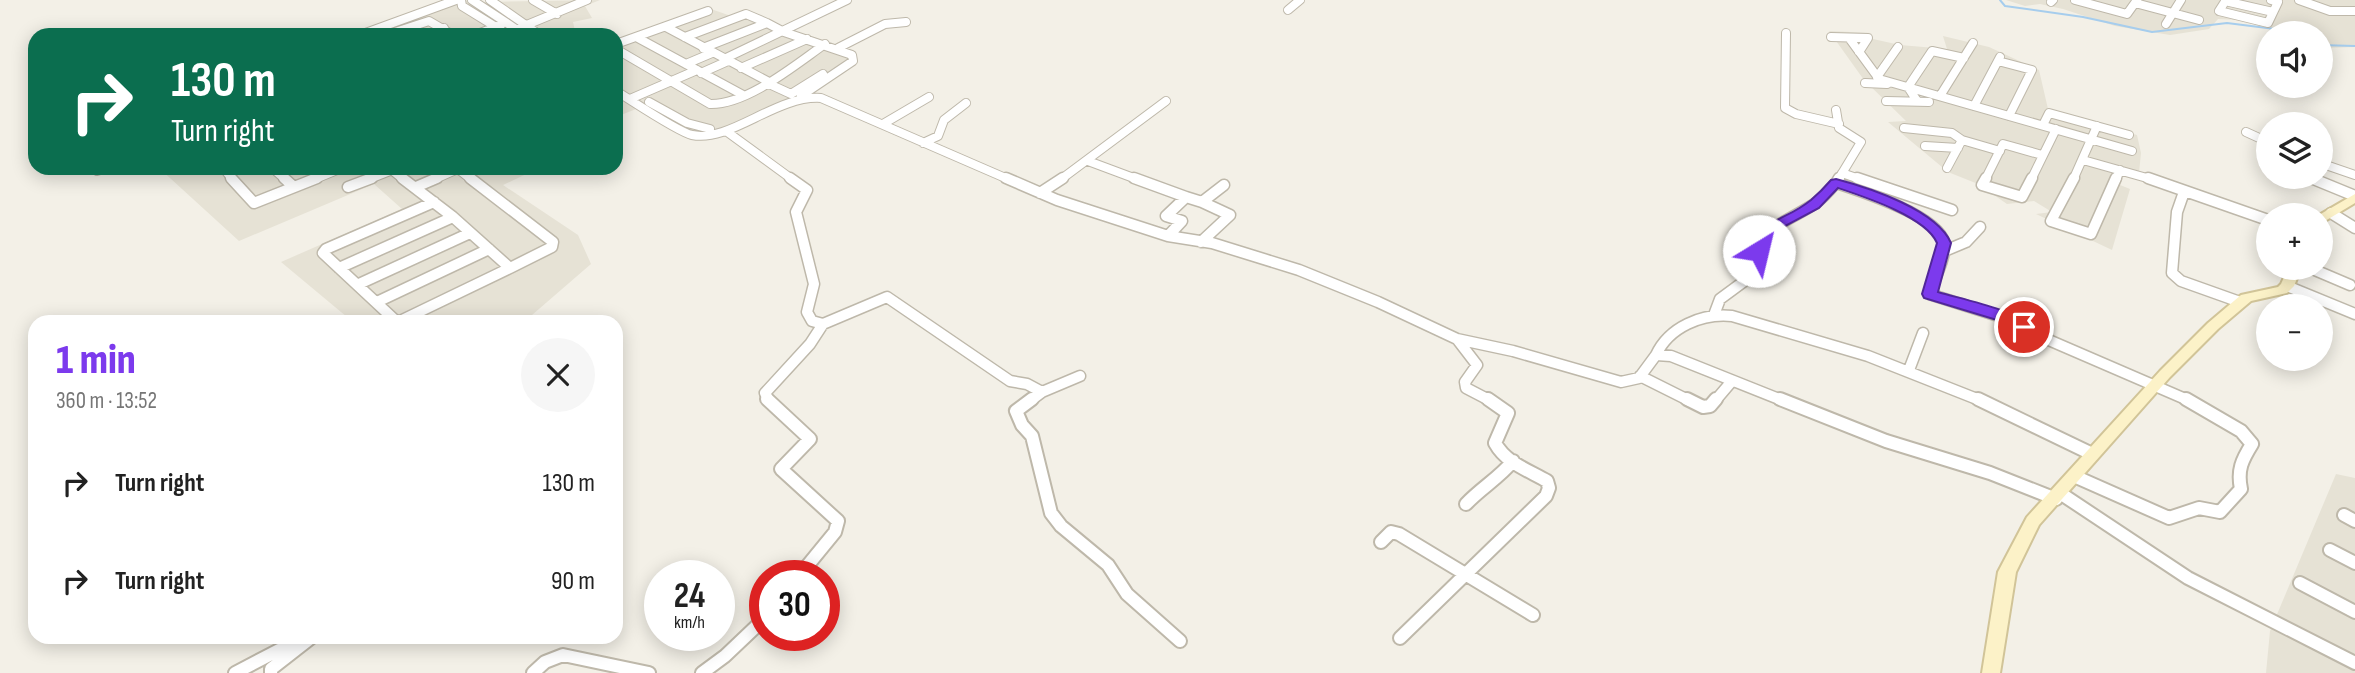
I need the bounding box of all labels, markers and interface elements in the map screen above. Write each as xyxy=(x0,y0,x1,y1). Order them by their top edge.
map controls xyxy=(2256,21,2333,371)
button: sound xyxy=(2256,21,2333,98)
text: 130 m xyxy=(171,52,276,111)
icon: right xyxy=(56,56,147,147)
text: Turn right xyxy=(171,112,275,151)
button: layers xyxy=(2256,112,2333,189)
button: + xyxy=(2256,203,2333,280)
position arrow xyxy=(1722,214,1796,288)
button: − xyxy=(2256,294,2333,371)
pin xyxy=(1994,297,2054,357)
icon: arrive xyxy=(2005,308,2043,346)
text: 1 min xyxy=(56,335,136,386)
button: close xyxy=(521,338,595,412)
text: 360 m · 13:52 xyxy=(56,387,157,415)
icon: right xyxy=(56,464,94,502)
text: Turn right xyxy=(115,468,204,499)
text: 130 m xyxy=(543,468,595,499)
speed limit sign: 30 xyxy=(749,560,840,651)
icon: right xyxy=(56,562,94,600)
text: Turn right xyxy=(115,566,204,597)
text: 90 m xyxy=(551,566,595,597)
text: 24 xyxy=(674,575,705,618)
text: km/h xyxy=(674,612,705,633)

